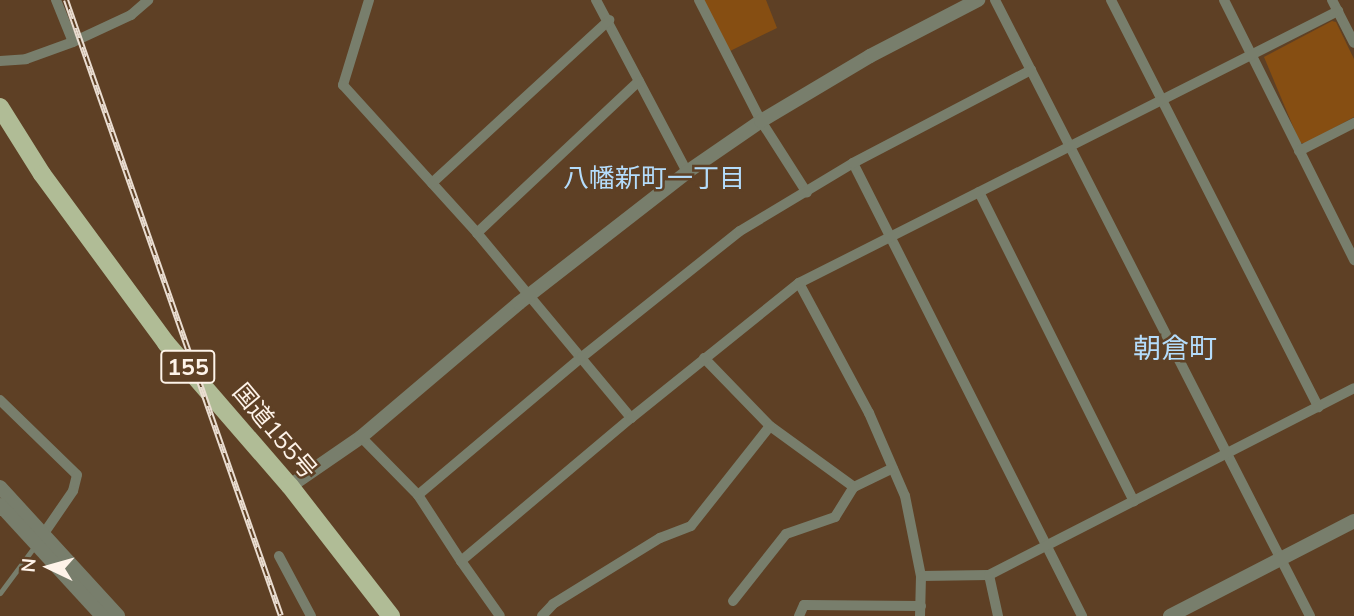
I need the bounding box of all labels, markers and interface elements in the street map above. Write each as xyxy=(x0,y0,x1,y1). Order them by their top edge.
district label: 八幡新町一丁目 xyxy=(563,162,745,194)
district label: 朝倉町 xyxy=(1133,331,1217,365)
road number: 155 xyxy=(160,348,216,386)
street label: 国道155号 xyxy=(227,378,323,484)
north arrow xyxy=(14,532,84,602)
text: N xyxy=(15,557,41,573)

